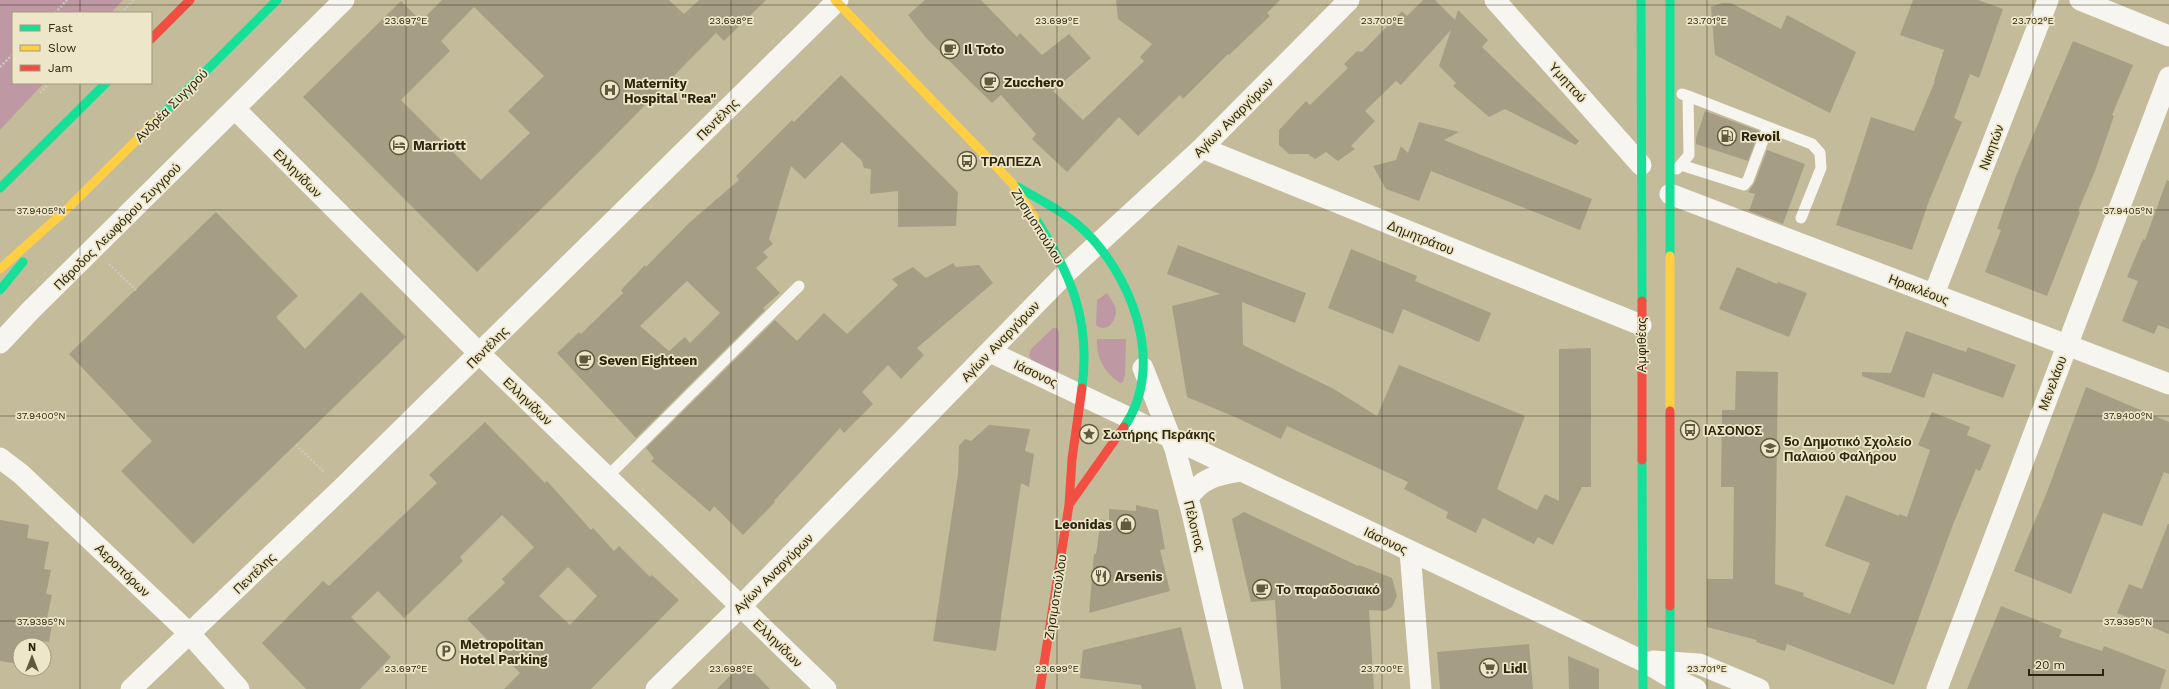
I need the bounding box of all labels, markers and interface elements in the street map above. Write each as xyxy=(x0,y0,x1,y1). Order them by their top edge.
legend xyxy=(12,12,152,84)
text: 23.697°E xyxy=(385,15,427,26)
text: 23.698°E xyxy=(709,15,753,26)
text: 23.699°E xyxy=(1035,15,1079,26)
text: 23.700°E xyxy=(1361,15,1403,26)
text: 23.701°E xyxy=(1687,15,1727,26)
text: 23.702°E xyxy=(2012,15,2054,26)
text: Fast xyxy=(48,21,73,35)
cafe icon: Il Toto xyxy=(939,38,961,60)
text: Slow xyxy=(48,41,76,55)
place label: Il Toto xyxy=(964,42,1004,57)
street label: Υμηττού xyxy=(1546,59,1589,105)
text: Jam xyxy=(48,61,73,75)
street label: Ανδρέα Συγγρού xyxy=(132,66,211,145)
cafe icon: Zucchero xyxy=(979,71,1001,93)
street label: Αγίων Αναργύρων xyxy=(1190,74,1276,160)
place label: Zucchero xyxy=(1004,75,1064,90)
place label: Maternity Hospital "Rea" xyxy=(624,76,716,106)
hospital icon: Maternity Hospital "Rea" xyxy=(599,79,621,101)
street label: Πεντέλης xyxy=(693,95,741,143)
street label: Νικητών xyxy=(1976,122,2007,172)
fuel station icon: Revoil xyxy=(1716,125,1738,147)
place label: Revoil xyxy=(1741,129,1781,144)
hotel icon: Marriott xyxy=(388,134,410,156)
place label: Marriott xyxy=(413,138,466,153)
street label: Ελληνίδων xyxy=(270,146,325,201)
bus stop icon: ΤΡΑΠΕΖΑ xyxy=(956,150,978,172)
place label: ΤΡΑΠΕΖΑ xyxy=(981,154,1042,169)
street label: Πάροδος Λεωφόρου Συγγρού xyxy=(51,160,184,293)
street label: Ζησιμοπούλου xyxy=(1008,186,1067,267)
text: 37.9405°N xyxy=(17,205,66,216)
text: 37.9405°N xyxy=(2104,205,2153,216)
street label: Δημητράτου xyxy=(1385,217,1456,258)
street label: Ηρακλέους xyxy=(1886,271,1951,308)
street label: Αγίων Αναργύρων xyxy=(958,298,1043,385)
street label: Αμφιθέας xyxy=(1634,318,1649,372)
street label: Πεντέλης xyxy=(463,323,511,371)
cafe icon: Seven Eighteen xyxy=(574,349,596,371)
place label: Seven Eighteen xyxy=(599,353,697,368)
street label: Μενελάου xyxy=(2035,354,2070,413)
street label: Ιάσονος xyxy=(1012,357,1060,390)
street label: Ελληνίδων xyxy=(500,374,555,428)
text: 37.9400°N xyxy=(16,410,66,421)
text: 37.9400°N xyxy=(2103,410,2153,421)
bus stop icon: ΙΑΣΟΝΟΣ xyxy=(1679,419,1701,441)
place icon: Σωτήρης Περάκης xyxy=(1078,423,1100,445)
place label: ΙΑΣΟΝΟΣ xyxy=(1704,423,1762,438)
place label: Σωτήρης Περάκης xyxy=(1103,427,1215,442)
place label: 5ο Δημοτικό Σχολείο Παλαιού Φαλήρου xyxy=(1784,434,1912,464)
school or university icon: 5ο Δημοτικό Σχολείο Παλαιού Φαλήρου xyxy=(1759,437,1781,459)
street label: Πέλοπος xyxy=(1181,499,1208,553)
shop icon: Leonidas xyxy=(1115,513,1137,535)
place label: Leonidas xyxy=(1054,517,1112,532)
street label: Ιάσονος xyxy=(1362,524,1410,557)
street label: Αγίων Αναργύρων xyxy=(730,530,816,616)
street label: Αεροπόρων xyxy=(92,541,153,600)
street label: Πεντέλης xyxy=(230,550,278,597)
street label: Ζησιμοπούλου xyxy=(1041,553,1070,641)
restaurant icon: Arsenis xyxy=(1090,565,1112,587)
place label: Arsenis xyxy=(1115,569,1163,584)
cafe icon: Το παραδοσιακό xyxy=(1251,578,1273,600)
place label: Το παραδοσιακό xyxy=(1276,582,1380,597)
text: 37.9395°N xyxy=(17,616,65,627)
street label: Ελληνίδων xyxy=(750,616,805,670)
text: 37.9395°N xyxy=(2104,616,2152,627)
north arrow xyxy=(12,637,52,677)
place label: Metropolitan Hotel Parking xyxy=(460,637,548,667)
parking icon: Metropolitan Hotel Parking xyxy=(435,640,457,662)
text: N xyxy=(28,641,36,654)
scale bar xyxy=(2029,651,2103,677)
supermarket icon: Lidl xyxy=(1478,657,1500,679)
text: 20 m xyxy=(2035,658,2065,672)
place label: Lidl xyxy=(1503,661,1528,676)
text: 23.697°E xyxy=(385,663,427,674)
text: 23.698°E xyxy=(709,663,753,674)
text: 23.699°E xyxy=(1035,663,1079,674)
text: 23.700°E xyxy=(1361,663,1403,674)
text: 23.701°E xyxy=(1687,663,1727,674)

